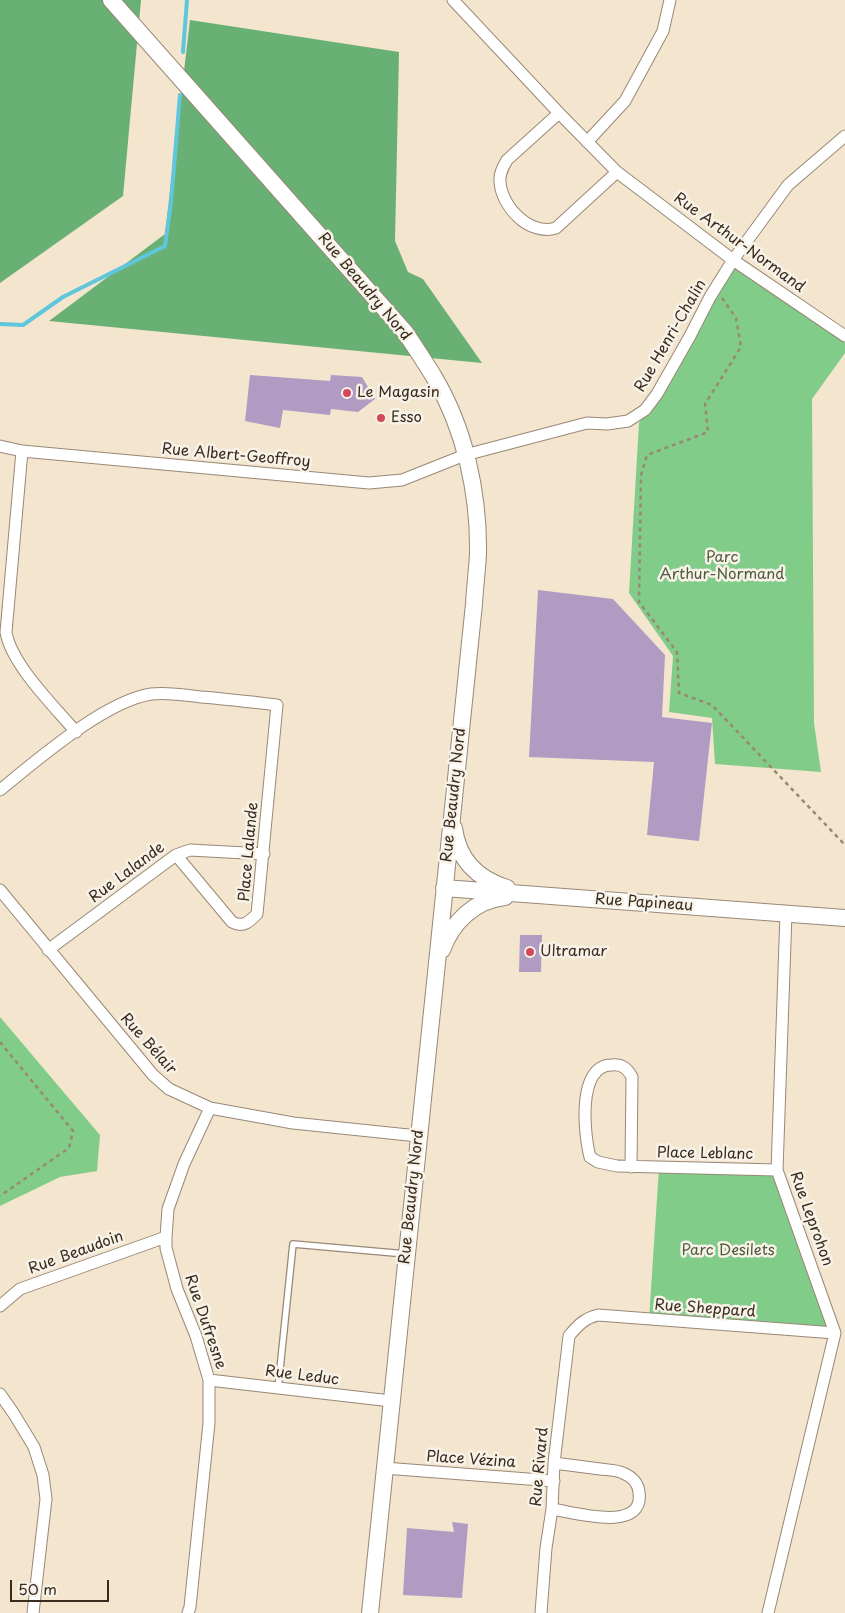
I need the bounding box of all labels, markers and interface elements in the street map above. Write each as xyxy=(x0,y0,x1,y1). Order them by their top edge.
street label: Rue Arthur-Normand xyxy=(670,189,808,297)
street label: Rue Beaudry Nord xyxy=(314,229,414,345)
street label: Rue Henri-Chalin xyxy=(631,277,711,395)
place label: Le Magasin xyxy=(357,384,440,402)
marker: Le Magasin xyxy=(341,387,353,399)
place label: Esso xyxy=(391,409,422,427)
marker: Esso xyxy=(375,412,387,424)
street label: Rue Albert-Geoffroy xyxy=(161,441,311,471)
park label: Parc Arthur-Normand xyxy=(659,549,785,584)
street label: Rue Beaudry Nord xyxy=(438,727,470,863)
street label: Place Lalande xyxy=(236,801,262,903)
street label: Rue Lalande xyxy=(86,839,168,907)
street label: Rue Papineau xyxy=(594,891,694,915)
place label: Ultramar xyxy=(540,943,607,961)
marker: Ultramar xyxy=(524,946,536,958)
street label: Rue Bélair xyxy=(116,1010,180,1078)
street label: Rue Beaudry Nord xyxy=(396,1129,428,1265)
street label: Place Leblanc xyxy=(657,1144,753,1164)
street label: Rue Leprohon xyxy=(786,1169,836,1269)
street label: Rue Beaudoin xyxy=(26,1227,126,1279)
park label: Parc Desilets xyxy=(681,1242,775,1260)
street label: Rue Dufresne xyxy=(180,1272,230,1372)
street label: Rue Sheppard xyxy=(654,1296,756,1322)
street label: Rue Leduc xyxy=(264,1363,340,1389)
street label: Rue Rivard xyxy=(528,1427,552,1507)
street label: Place Vézina xyxy=(426,1448,516,1472)
scale bar xyxy=(12,1570,111,1602)
text: 50 m xyxy=(18,1577,57,1600)

